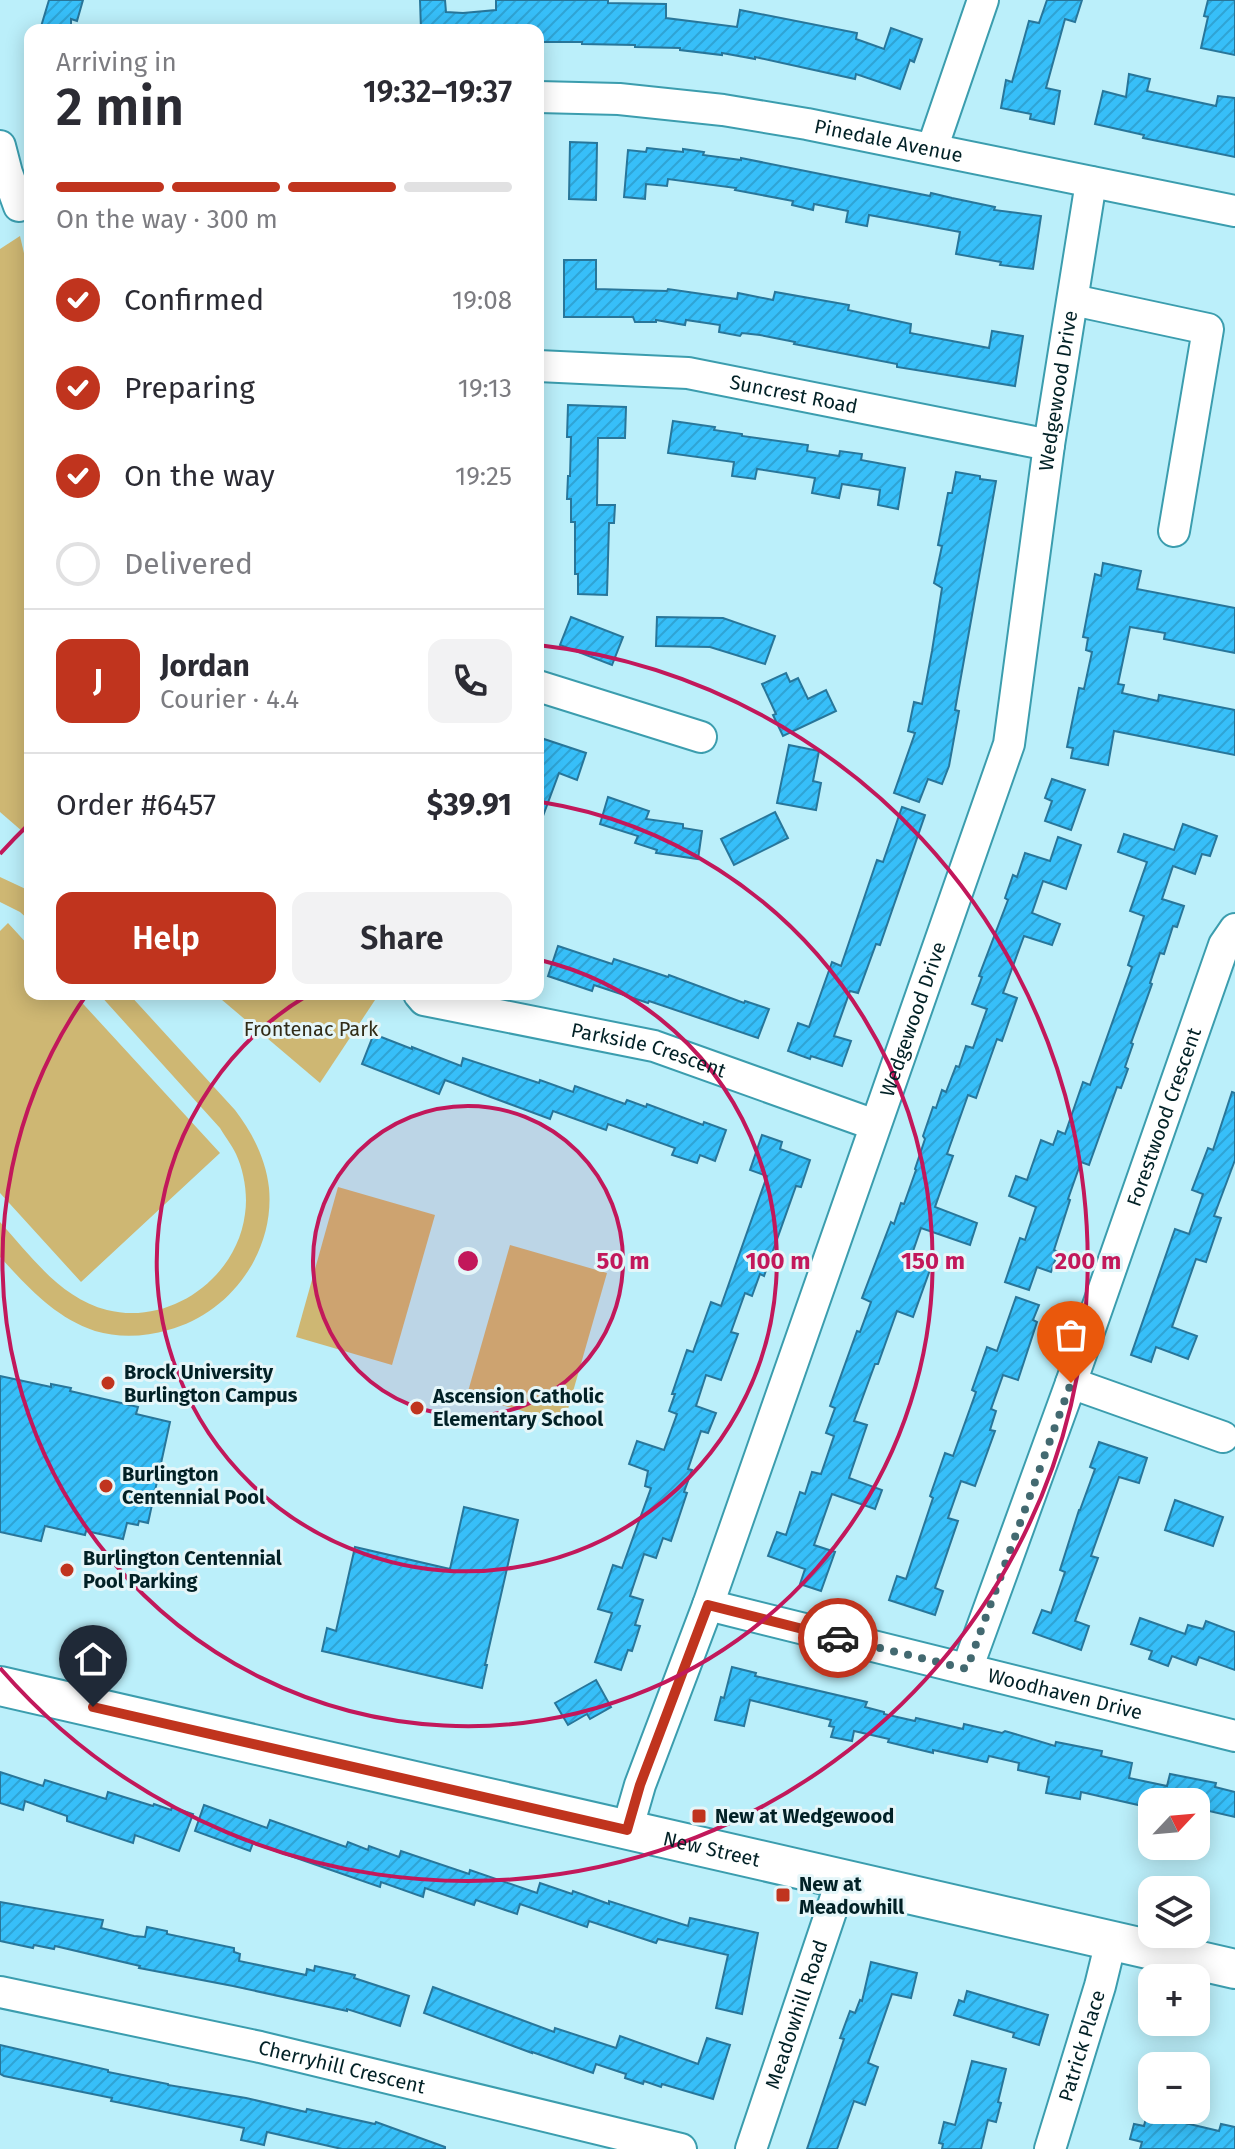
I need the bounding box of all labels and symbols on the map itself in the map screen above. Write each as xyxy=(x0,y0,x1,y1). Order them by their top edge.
street label: Pinedale Avenue xyxy=(812,114,965,167)
street label: Wedgewood Drive xyxy=(1034,309,1082,472)
street label: Suncrest Road xyxy=(728,370,860,419)
street label: Wedgewood Drive xyxy=(875,939,951,1100)
park label: Frontenac Park xyxy=(244,1017,379,1041)
street label: Parkside Crescent xyxy=(569,1018,730,1083)
street label: Forestwood Crescent xyxy=(1122,1024,1206,1210)
centre of rings xyxy=(454,1247,482,1275)
text: 50 m xyxy=(597,1247,649,1275)
text: 100 m xyxy=(745,1247,811,1275)
text: 150 m xyxy=(901,1247,965,1275)
text: 200 m xyxy=(1055,1247,1121,1275)
pin xyxy=(1037,1301,1105,1383)
place label: Brock University Burlington Campus xyxy=(124,1360,298,1407)
marker: Brock University Burlington Campus xyxy=(99,1374,117,1392)
place label: Ascension Catholic Elementary School xyxy=(432,1384,604,1431)
marker: Ascension Catholic Elementary School xyxy=(408,1399,426,1417)
place label: Burlington Centennial Pool xyxy=(122,1462,265,1509)
marker: Burlington Centennial Pool xyxy=(97,1477,115,1495)
place label: Burlington Centennial Pool Parking xyxy=(83,1546,282,1593)
marker: Burlington Centennial Pool Parking xyxy=(58,1561,76,1579)
courier xyxy=(798,1598,878,1678)
pin xyxy=(59,1625,127,1707)
street label: Woodhaven Drive xyxy=(985,1663,1145,1725)
north arrow xyxy=(1138,1788,1210,1860)
place label: New at Wedgewood xyxy=(715,1804,894,1828)
marker: New at Wedgewood xyxy=(690,1807,708,1825)
street label: New Street xyxy=(661,1826,763,1872)
place label: New at Meadowhill xyxy=(799,1872,904,1919)
marker: New at Meadowhill xyxy=(774,1886,792,1904)
street label: Meadowhill Road xyxy=(760,1937,833,2092)
street label: Patrick Place xyxy=(1053,1987,1110,2104)
street label: Cherryhill Crescent xyxy=(256,2035,428,2099)

